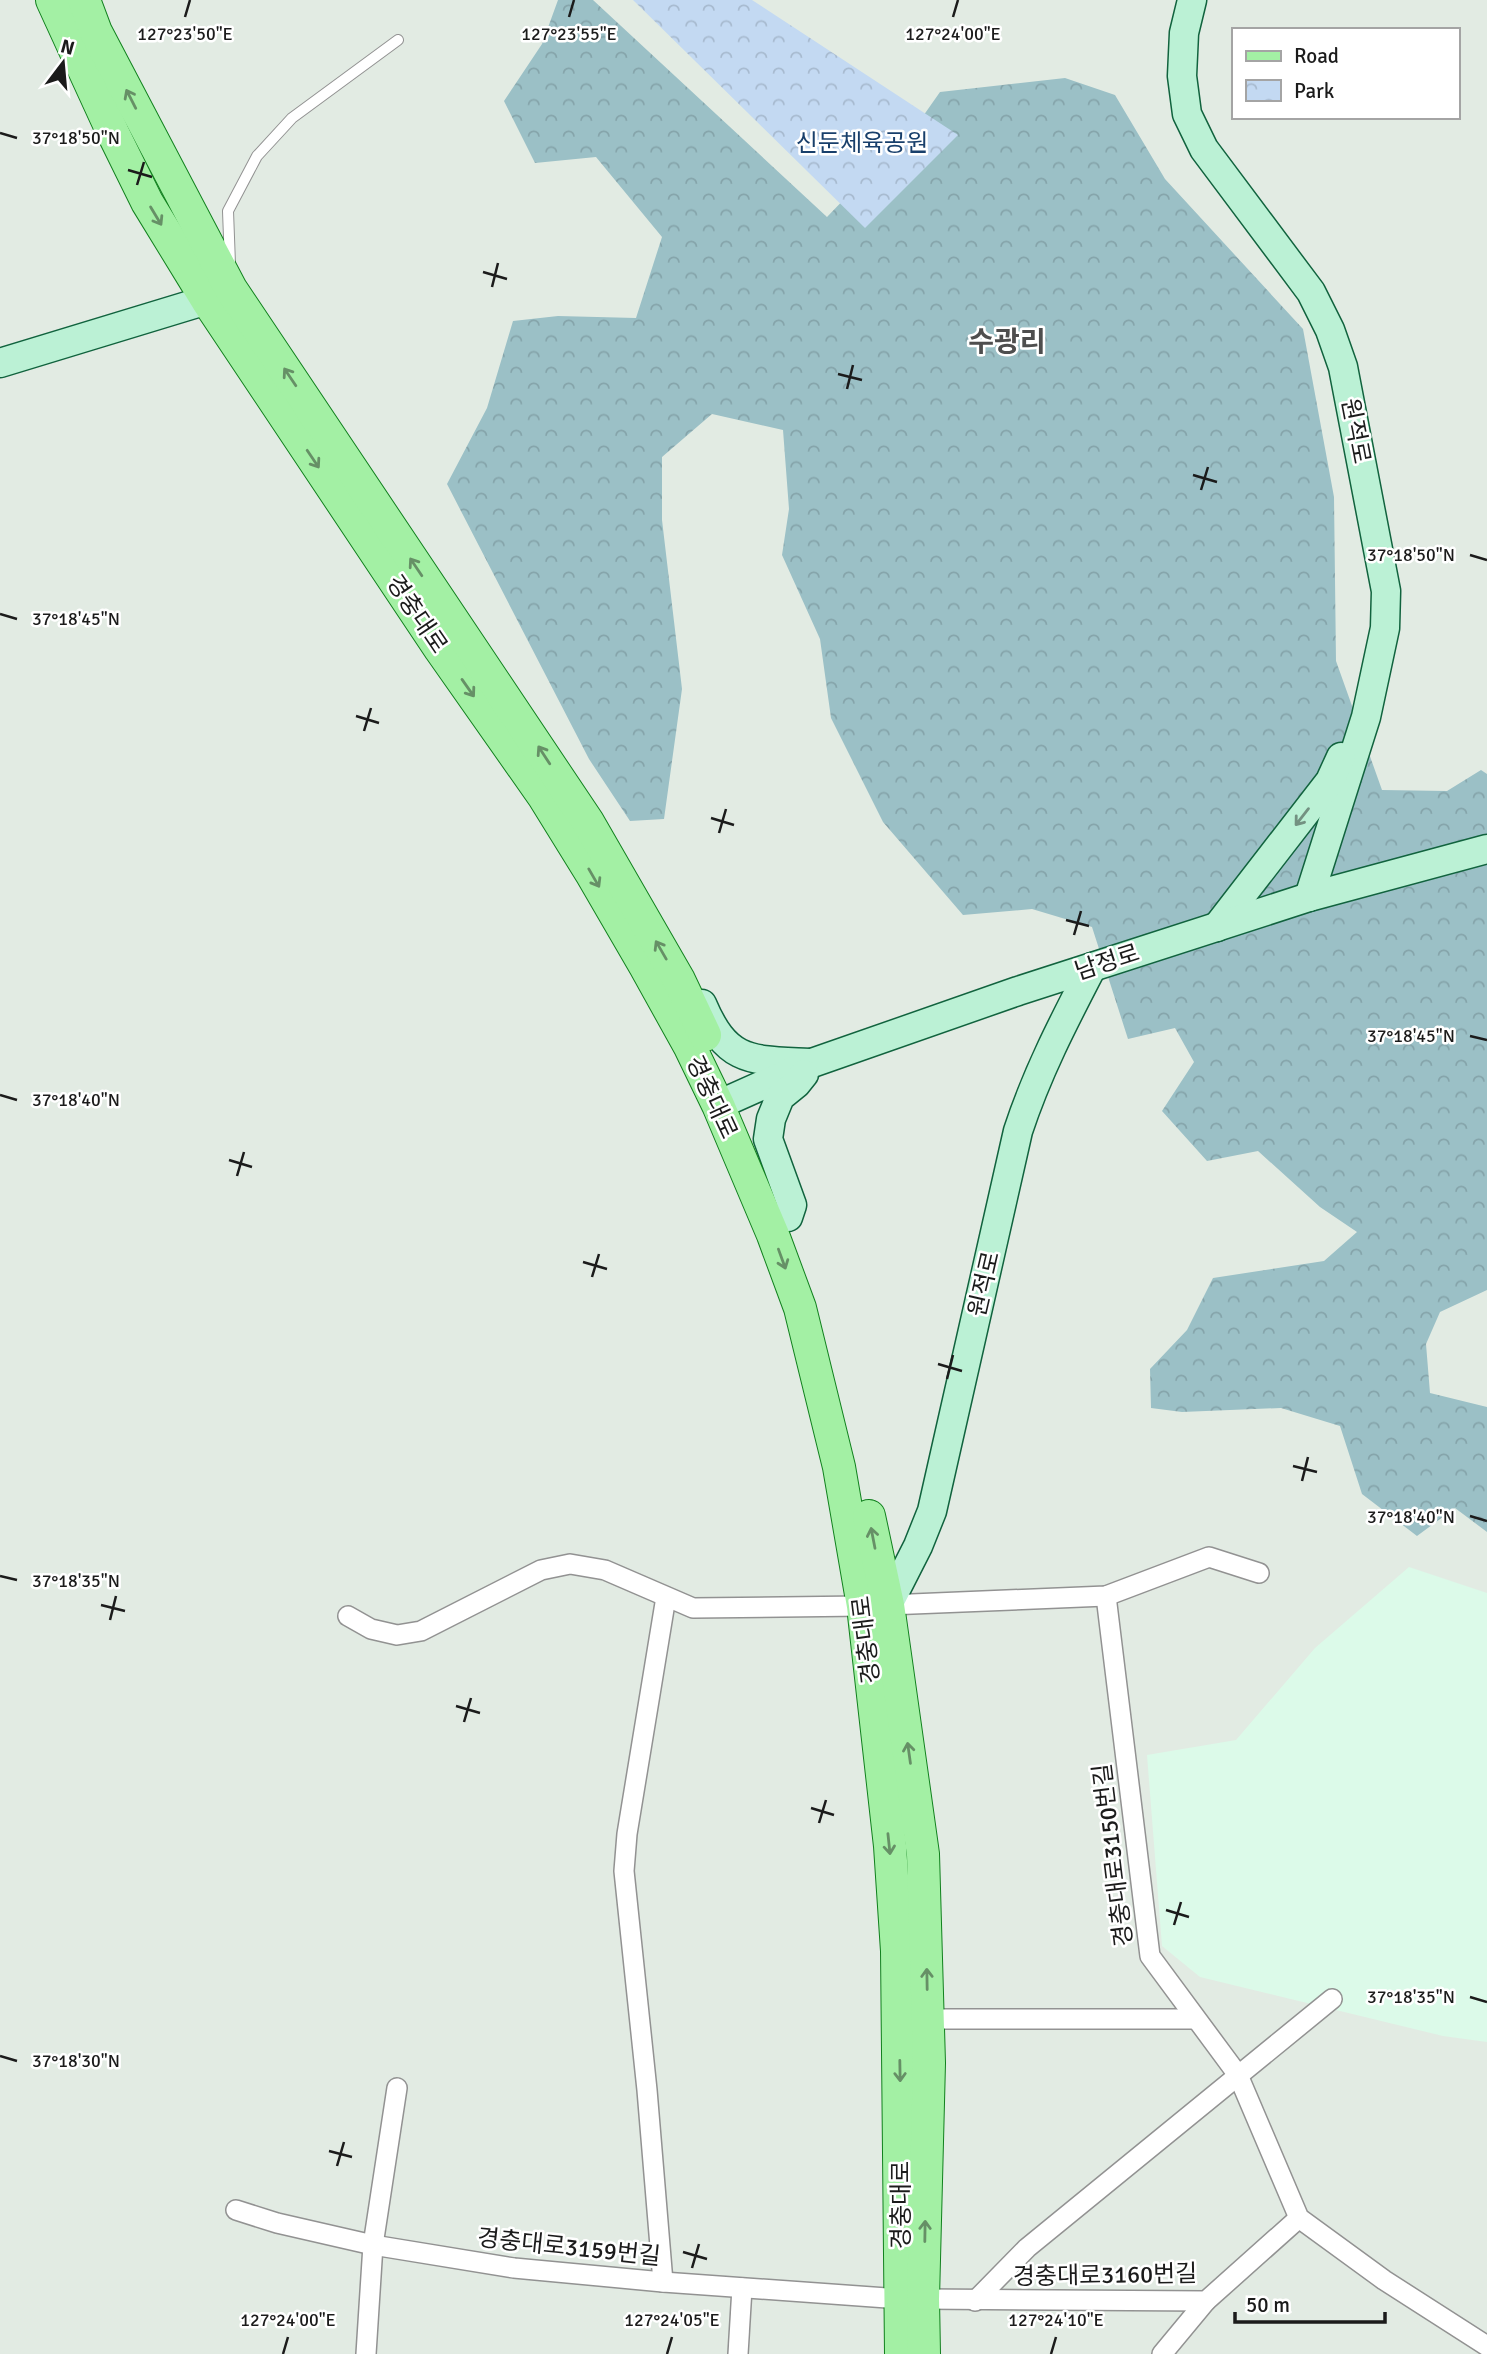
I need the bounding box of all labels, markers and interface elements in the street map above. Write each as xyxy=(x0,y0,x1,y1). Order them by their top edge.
text: 127°23'50"E xyxy=(137,23,233,45)
text: 127°23'55"E xyxy=(521,23,617,45)
text: 127°24'00"E xyxy=(905,23,1001,45)
north arrow xyxy=(28,28,98,98)
legend xyxy=(1232,28,1459,119)
text: N xyxy=(58,34,77,61)
text: Road xyxy=(1294,43,1339,69)
text: Park xyxy=(1294,78,1335,104)
one-way arrow xyxy=(123,89,137,110)
text: 37°18'50"N xyxy=(32,127,120,149)
park label: 신둔체육공원 xyxy=(796,128,928,158)
one-way arrow xyxy=(149,206,163,226)
district label: 수광리 xyxy=(968,325,1046,359)
one-way arrow xyxy=(283,368,297,388)
street label: 원적로 xyxy=(1335,396,1377,466)
one-way arrow xyxy=(306,449,320,468)
text: 37°18'50"N xyxy=(1367,544,1455,566)
one-way arrow xyxy=(409,558,423,577)
street label: 경충대로 xyxy=(380,569,454,659)
text: 37°18'45"N xyxy=(32,608,120,630)
one-way arrow xyxy=(461,678,475,697)
one-way arrow xyxy=(537,745,551,765)
one-way arrow xyxy=(1294,807,1309,826)
one-way arrow xyxy=(587,867,601,887)
street label: 남정로 xyxy=(1071,937,1143,987)
one-way arrow xyxy=(654,940,668,960)
text: 37°18'45"N xyxy=(1367,1025,1455,1047)
street label: 경충대로 xyxy=(680,1051,744,1143)
text: 37°18'40"N xyxy=(32,1089,120,1111)
one-way arrow xyxy=(776,1247,789,1269)
street label: 원적로 xyxy=(962,1248,1006,1320)
text: 37°18'40"N xyxy=(1367,1506,1455,1528)
one-way arrow xyxy=(865,1527,879,1550)
text: 37°18'35"N xyxy=(32,1570,120,1592)
street label: 경충대로 xyxy=(846,1594,886,1686)
one-way arrow xyxy=(902,1742,915,1765)
street label: 경충대로3150번길 xyxy=(1087,1762,1139,1948)
one-way arrow xyxy=(883,1832,896,1855)
one-way arrow xyxy=(920,1968,934,1991)
text: 37°18'35"N xyxy=(1367,1986,1455,2008)
text: 37°18'30"N xyxy=(32,2050,120,2072)
one-way arrow xyxy=(893,2060,906,2083)
street label: 경충대로 xyxy=(886,2161,916,2249)
one-way arrow xyxy=(918,2220,931,2243)
street label: 경충대로3159번길 xyxy=(476,2222,662,2272)
street label: 경충대로3160번길 xyxy=(1013,2258,1197,2292)
scale bar xyxy=(1235,2280,1386,2324)
text: 50 m xyxy=(1246,2292,1290,2318)
text: 127°24'00"E xyxy=(240,2309,336,2331)
text: 127°24'05"E xyxy=(624,2309,720,2331)
text: 127°24'10"E xyxy=(1008,2309,1104,2331)

